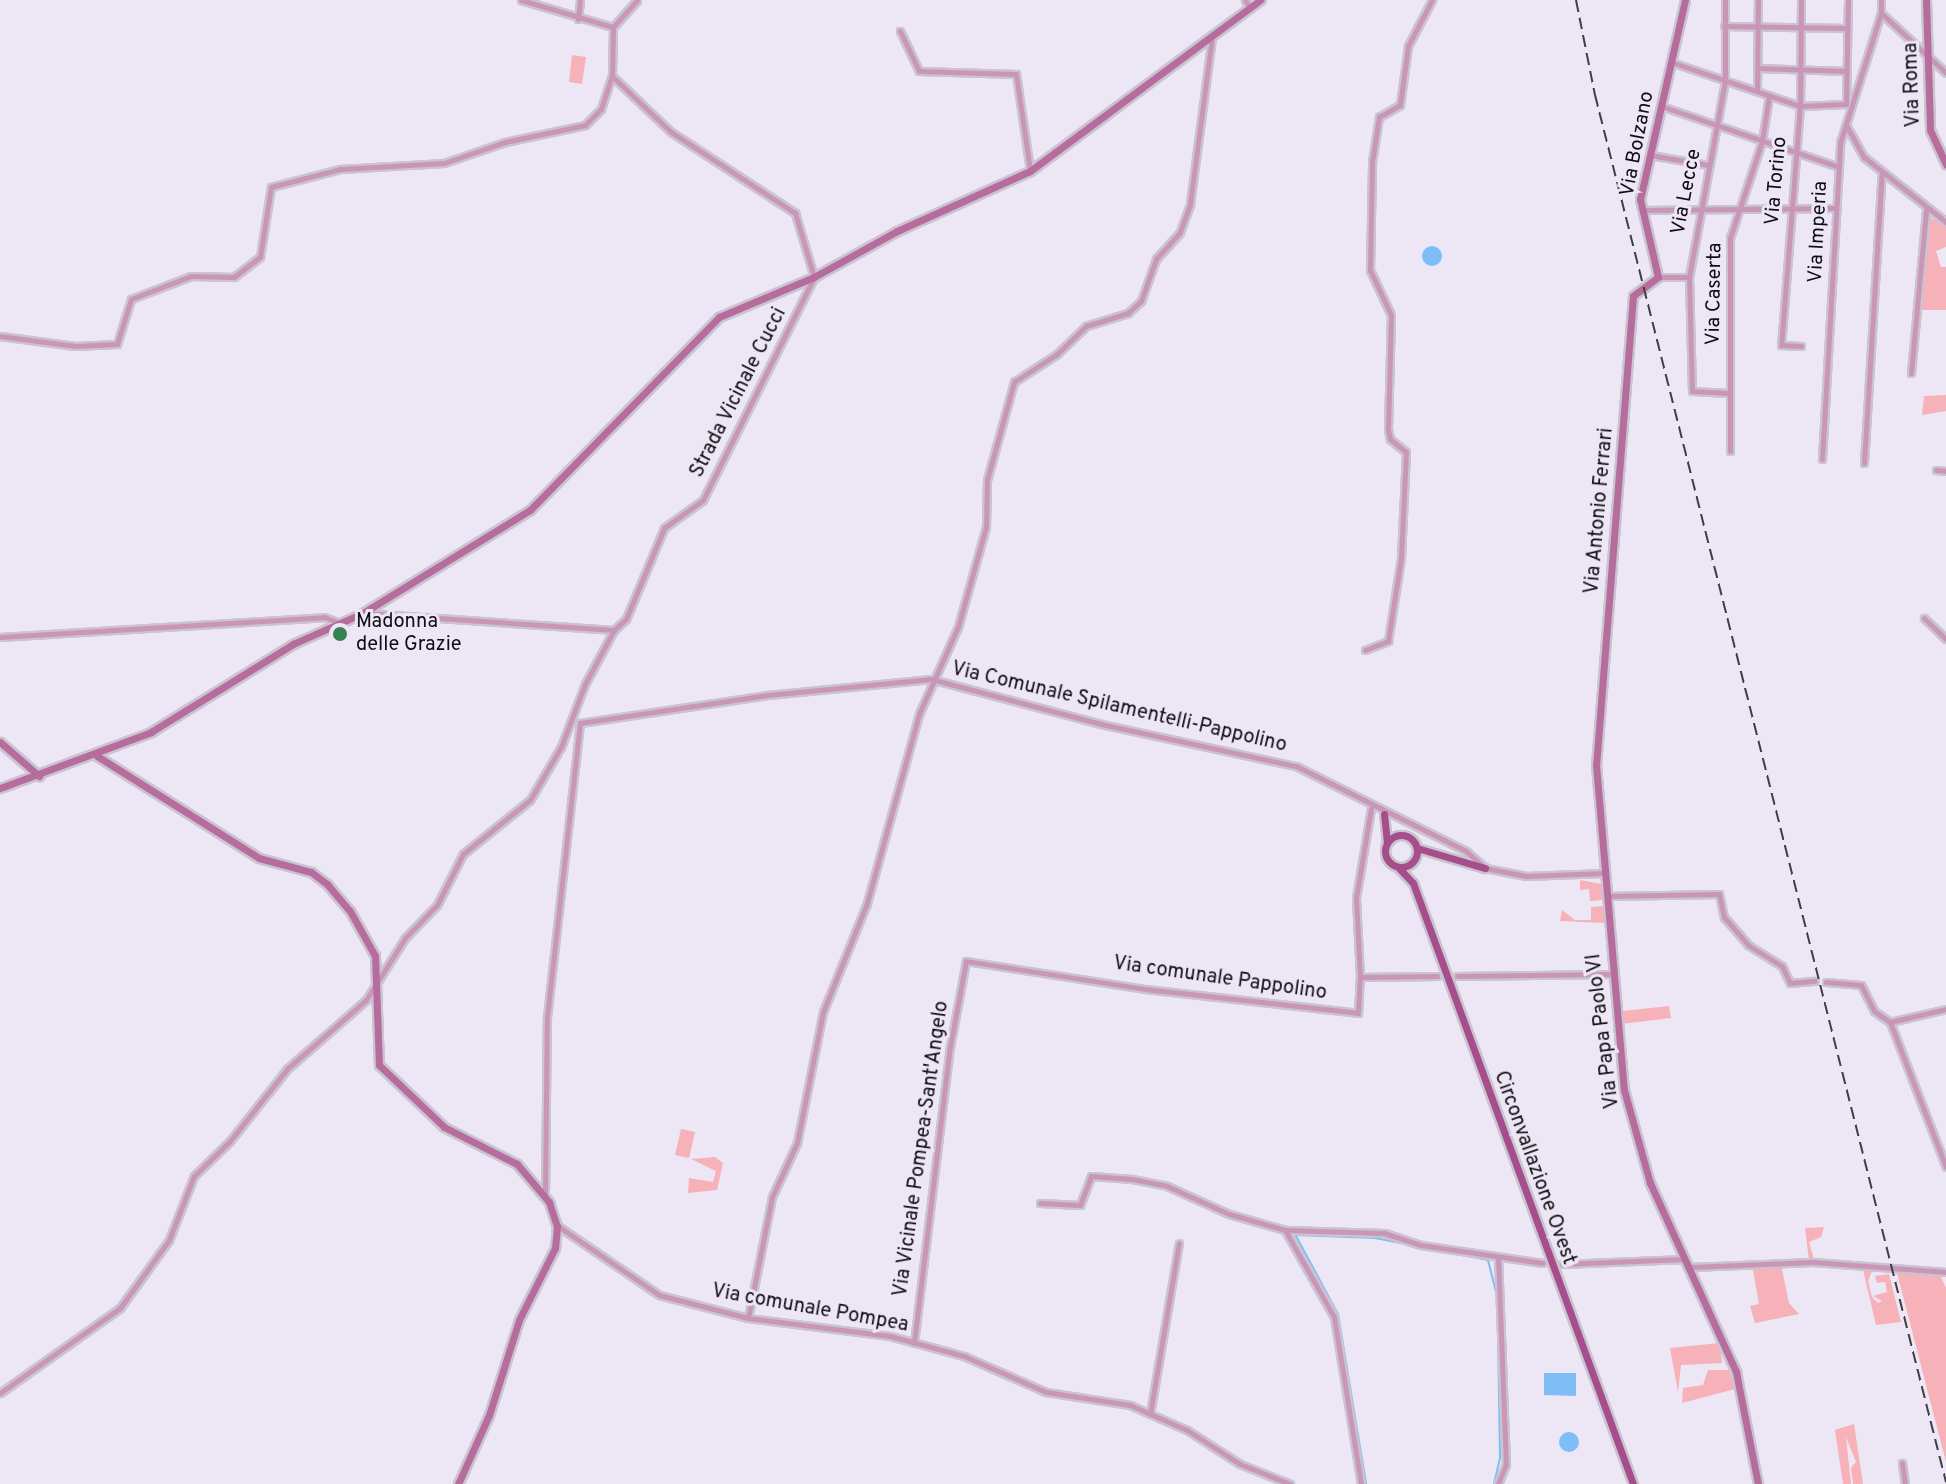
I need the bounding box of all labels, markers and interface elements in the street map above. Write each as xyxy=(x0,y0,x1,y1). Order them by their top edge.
street label: Via Roma xyxy=(1900,42,1926,128)
street label: Via Bolzano xyxy=(1616,89,1660,199)
street label: Via Torino xyxy=(1761,135,1793,227)
street label: Via Lecce xyxy=(1667,147,1707,237)
street label: Via Imperia xyxy=(1804,180,1834,284)
street label: Via Caserta xyxy=(1702,242,1728,346)
street label: Strada Vicinale Cucci xyxy=(686,304,792,482)
street label: Via Antonio Ferrari xyxy=(1581,426,1619,596)
place label: Madonna delle Grazie xyxy=(356,610,462,657)
marker: Madonna delle Grazie xyxy=(331,625,349,643)
street label: Via Comunale Spilamentelli-Pappolino xyxy=(949,658,1289,758)
street label: Via comunale Pappolino xyxy=(1112,952,1328,1006)
street label: Via Papa Paolo VI xyxy=(1583,952,1625,1110)
street label: Via Vicinale Pompea-Sant'Angelo xyxy=(889,999,955,1299)
street label: Circonvallazione Ovest xyxy=(1488,1068,1580,1268)
street label: Via comunale Pompea xyxy=(710,1280,910,1338)

